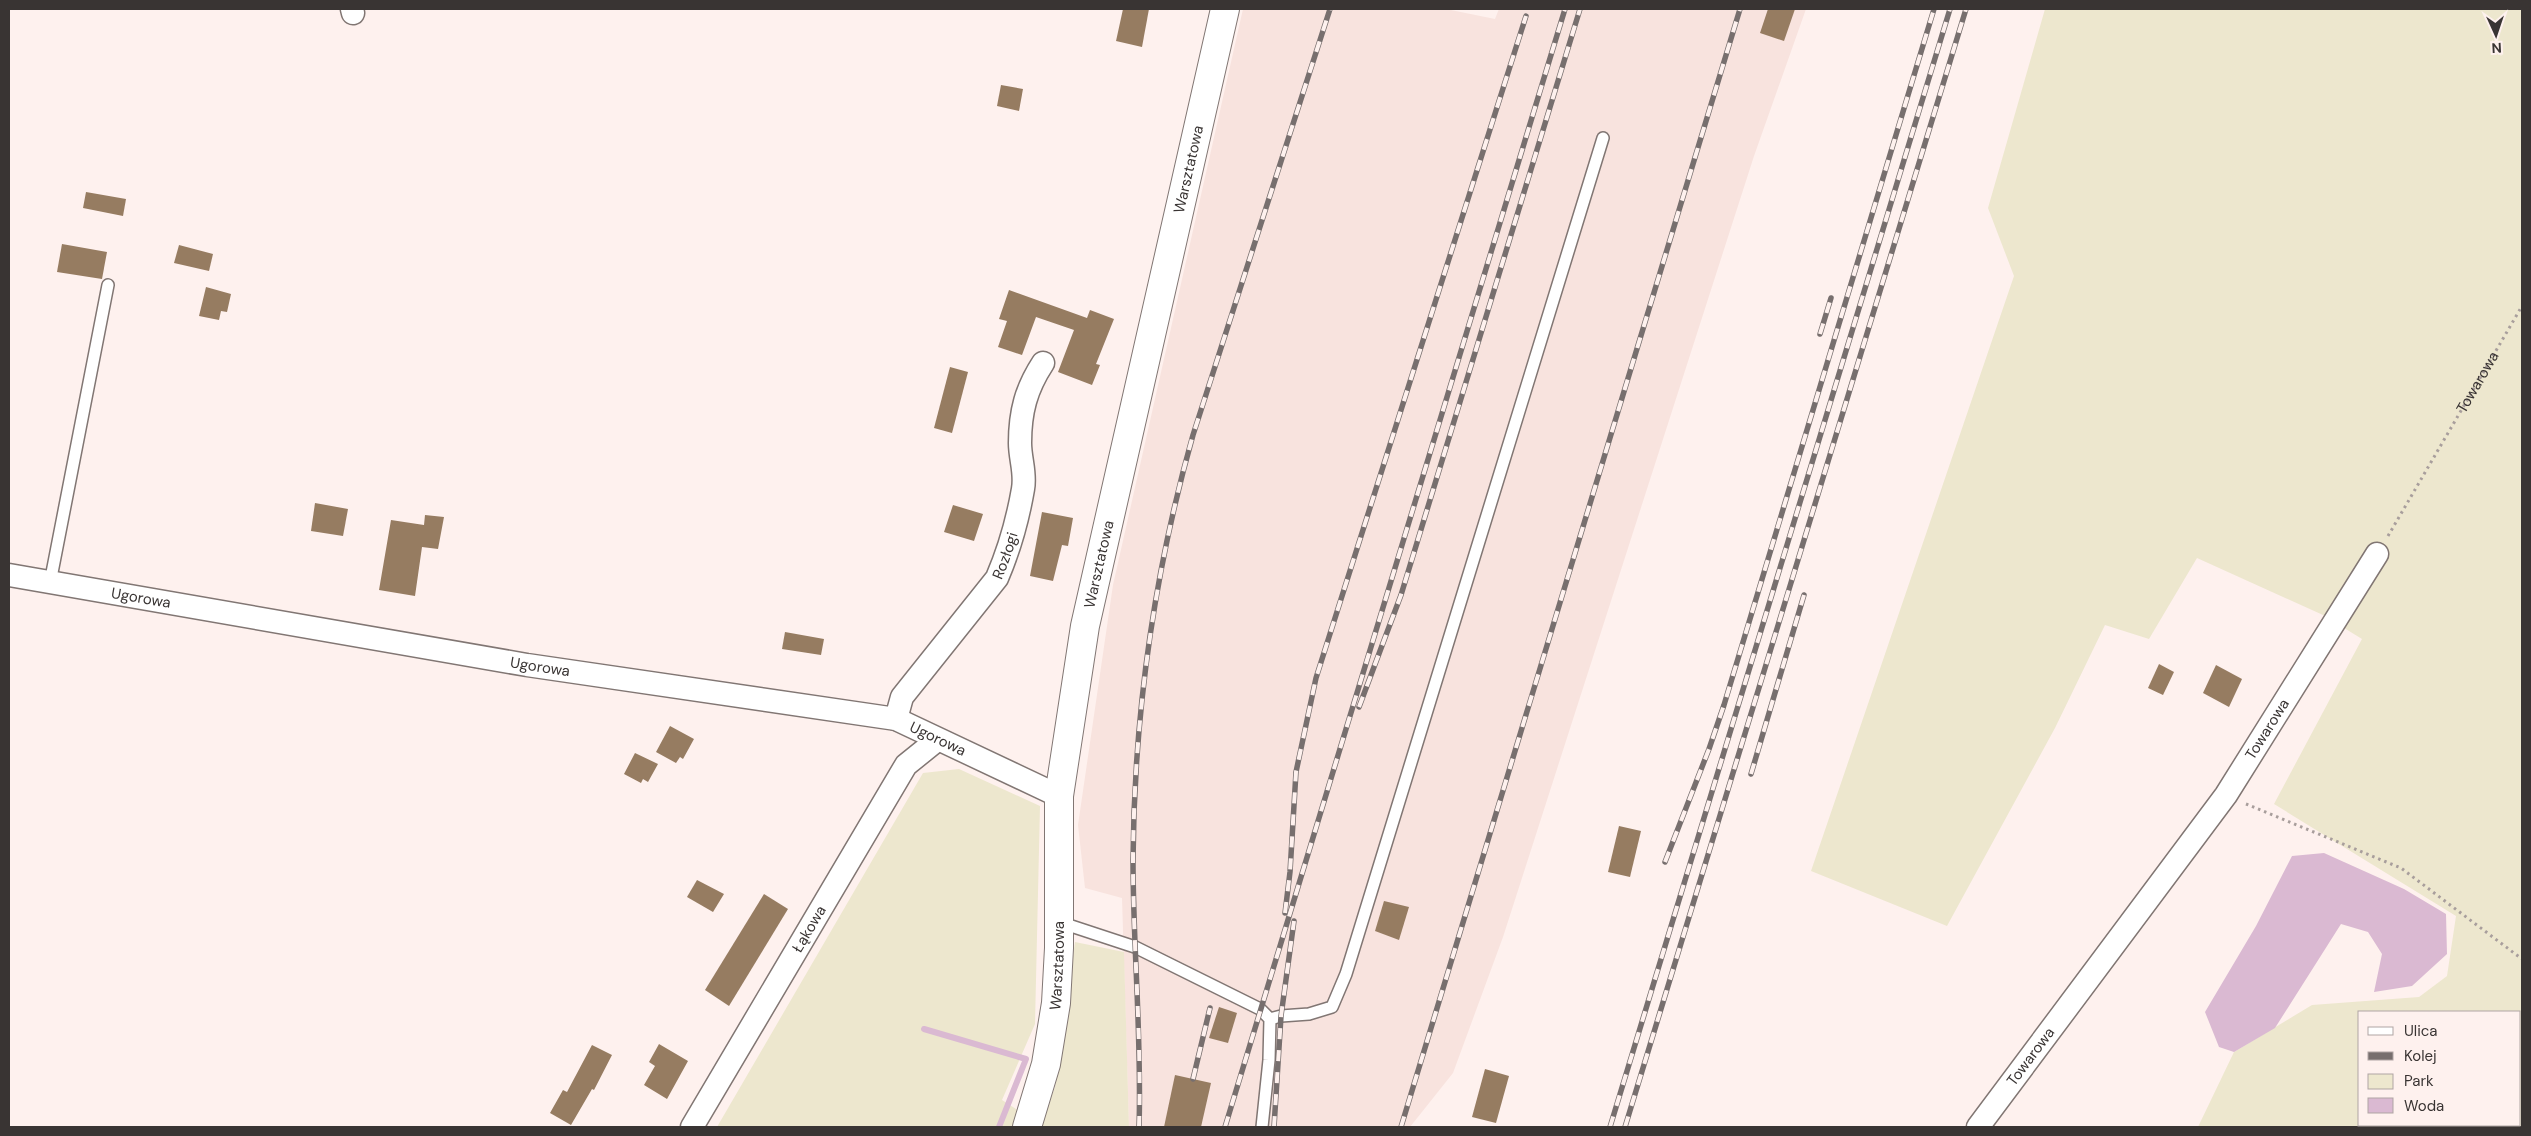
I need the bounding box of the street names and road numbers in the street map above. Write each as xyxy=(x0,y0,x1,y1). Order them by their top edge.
street label: Warsztatowa xyxy=(1169,123,1208,215)
street label: Towarowa xyxy=(2452,348,2503,417)
street label: Warsztatowa xyxy=(1079,518,1119,610)
street label: Rozłogi xyxy=(988,530,1023,582)
street label: Ugorowa xyxy=(110,583,172,613)
street label: Ugorowa xyxy=(509,652,571,681)
street label: Towarowa xyxy=(2241,695,2294,763)
street label: Ugorowa xyxy=(906,717,969,761)
street label: Łąkowa xyxy=(787,902,831,956)
street label: Warsztatowa xyxy=(1045,921,1069,1012)
street label: Towarowa xyxy=(2002,1023,2059,1090)

